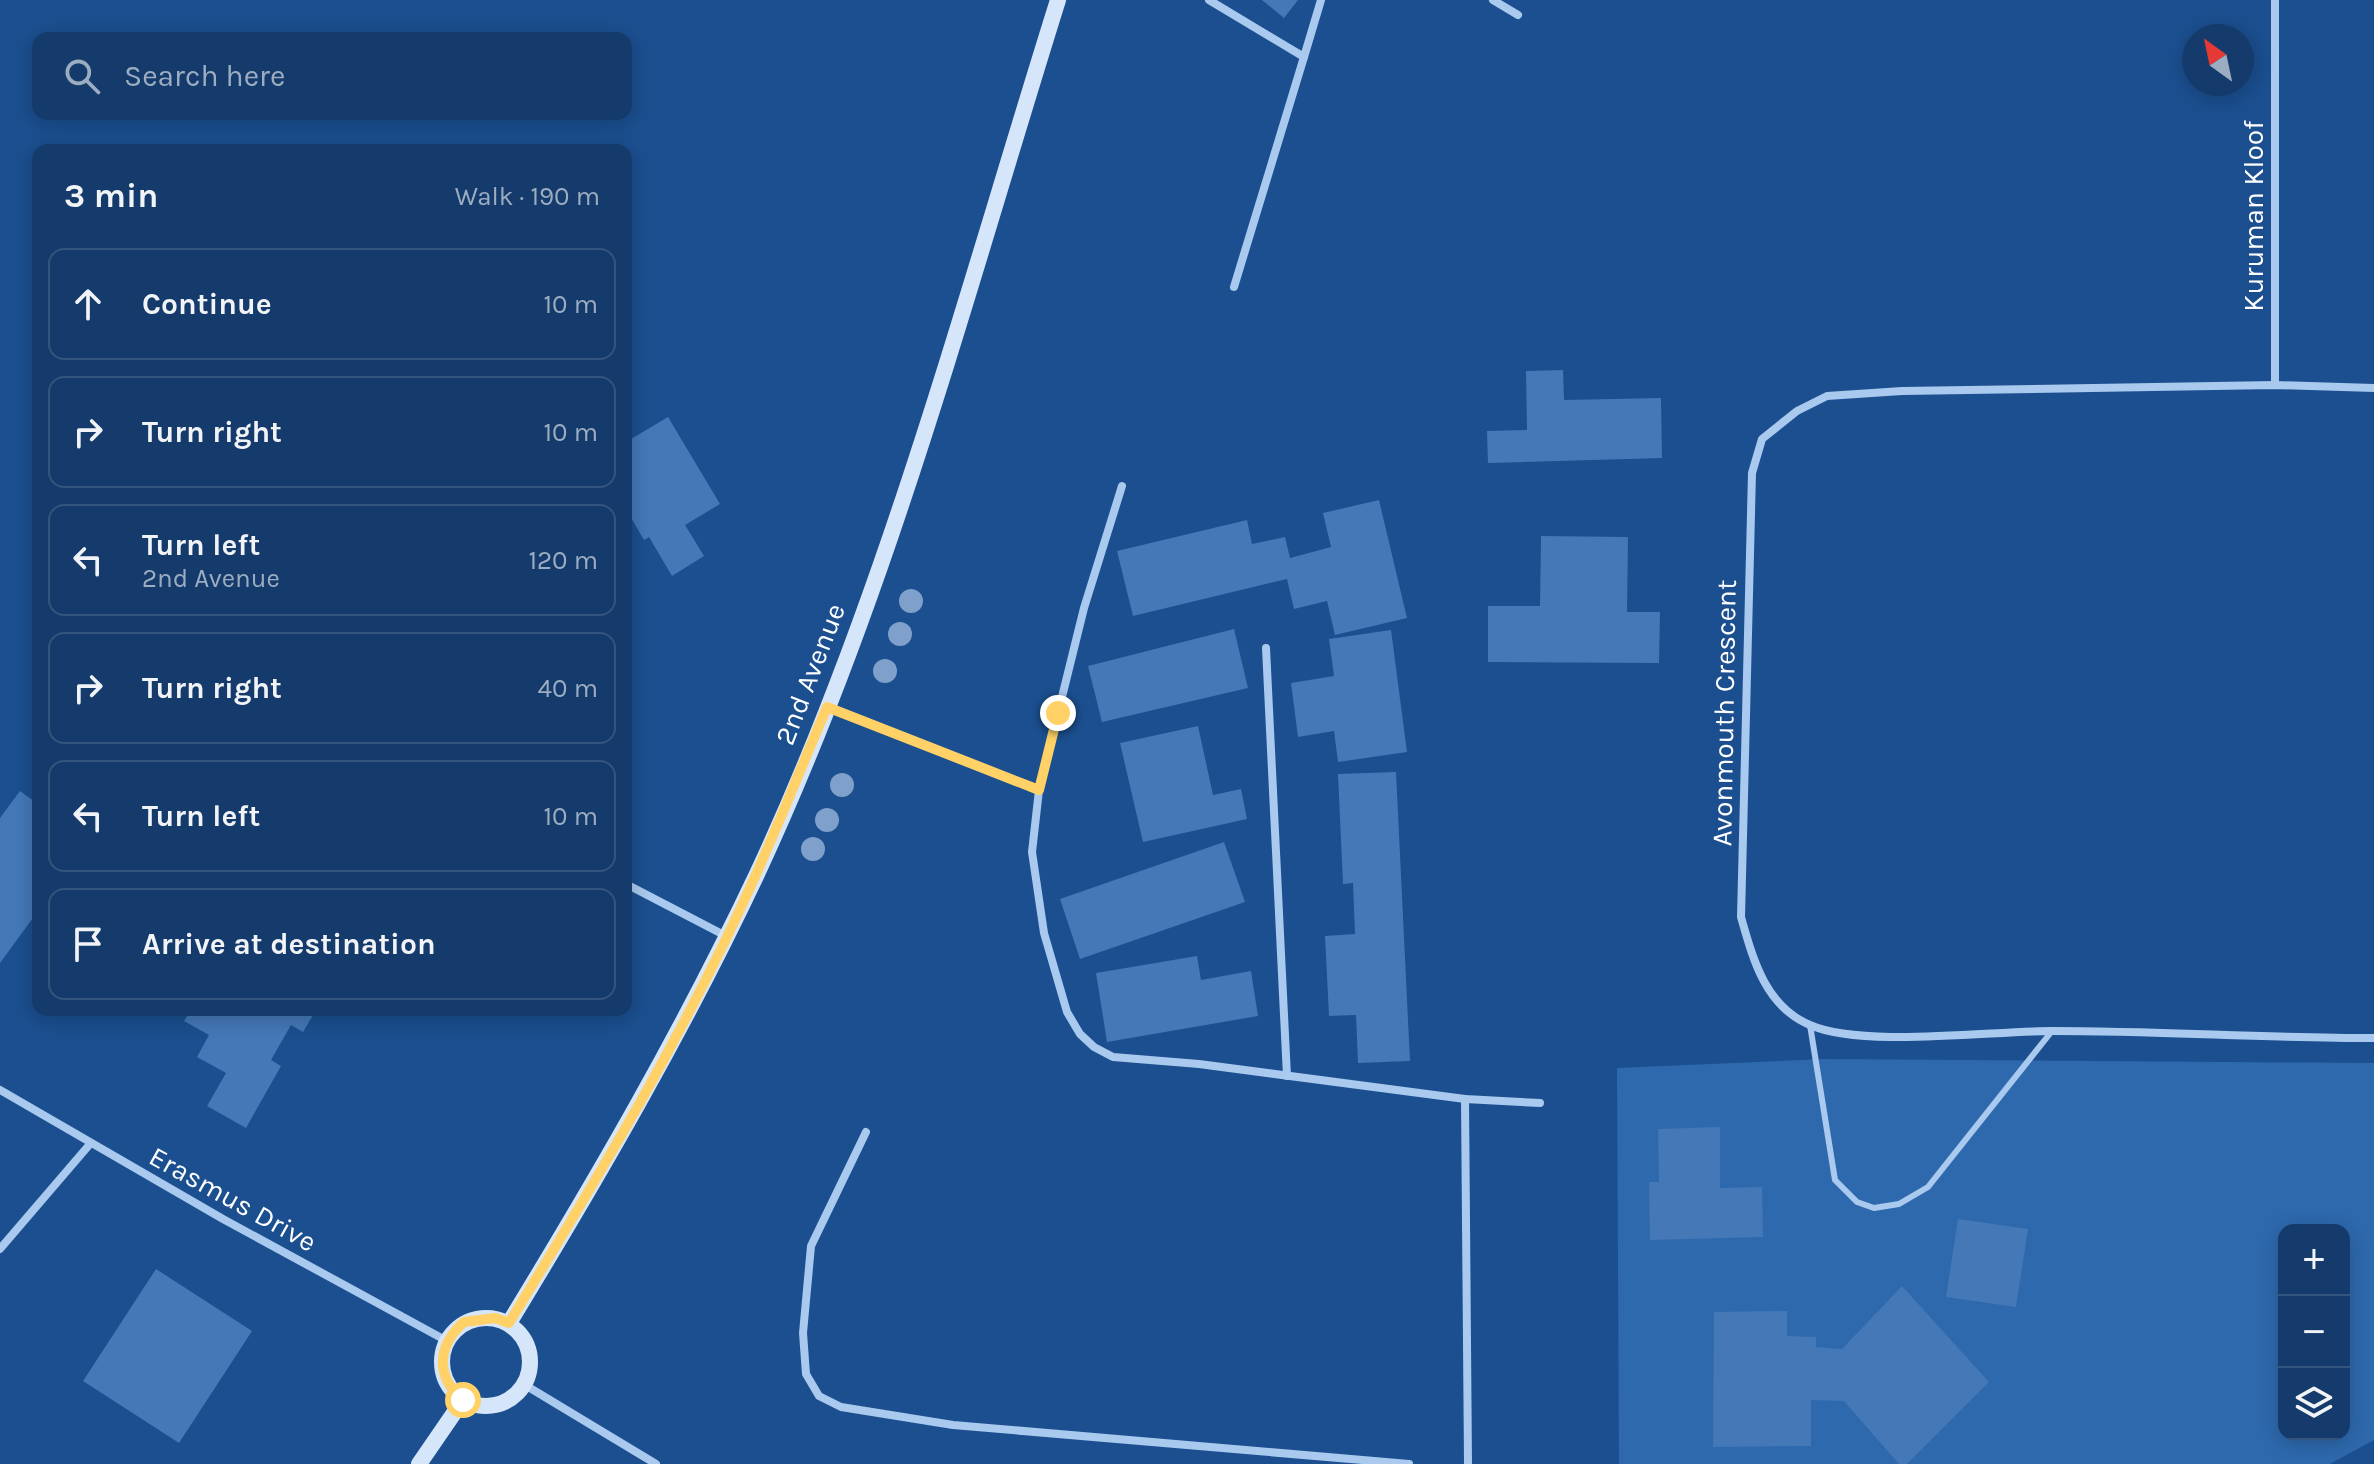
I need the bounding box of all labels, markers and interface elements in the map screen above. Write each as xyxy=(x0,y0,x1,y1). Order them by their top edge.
north arrow xyxy=(2182,24,2254,96)
search box xyxy=(32,32,632,120)
icon: search xyxy=(60,54,104,98)
text: Search here xyxy=(124,58,285,94)
street label: Kuruman Kloof xyxy=(2237,120,2270,312)
text: 3 min xyxy=(64,176,158,216)
text: Walk · 190 m xyxy=(455,181,600,212)
icon: ahead xyxy=(66,282,110,326)
text: Continue xyxy=(142,286,272,322)
text: 10 m xyxy=(543,289,598,320)
icon: right xyxy=(66,410,110,454)
text: Turn right xyxy=(142,414,282,450)
text: 10 m xyxy=(543,417,598,448)
text: Turn left xyxy=(142,527,260,563)
icon: left xyxy=(66,538,110,582)
text: 120 m xyxy=(528,545,598,576)
text: 2nd Avenue xyxy=(142,563,280,594)
street label: Avonmouth Crescent xyxy=(1705,579,1743,847)
street label: 2nd Avenue xyxy=(768,599,852,749)
icon: right xyxy=(66,666,110,710)
text: Turn right xyxy=(142,670,282,706)
text: 40 m xyxy=(538,673,598,704)
route end xyxy=(1040,695,1076,731)
icon: left xyxy=(66,794,110,838)
text: Turn left xyxy=(142,798,260,834)
text: 10 m xyxy=(543,801,598,832)
icon: arrive xyxy=(66,922,110,966)
text: Arrive at destination xyxy=(142,926,436,962)
street label: Erasmus Drive xyxy=(144,1140,322,1258)
map controls xyxy=(2278,1224,2350,1440)
button: + xyxy=(2278,1224,2350,1296)
button: − xyxy=(2278,1296,2350,1368)
button: layers xyxy=(2278,1368,2350,1440)
route start xyxy=(445,1382,481,1418)

